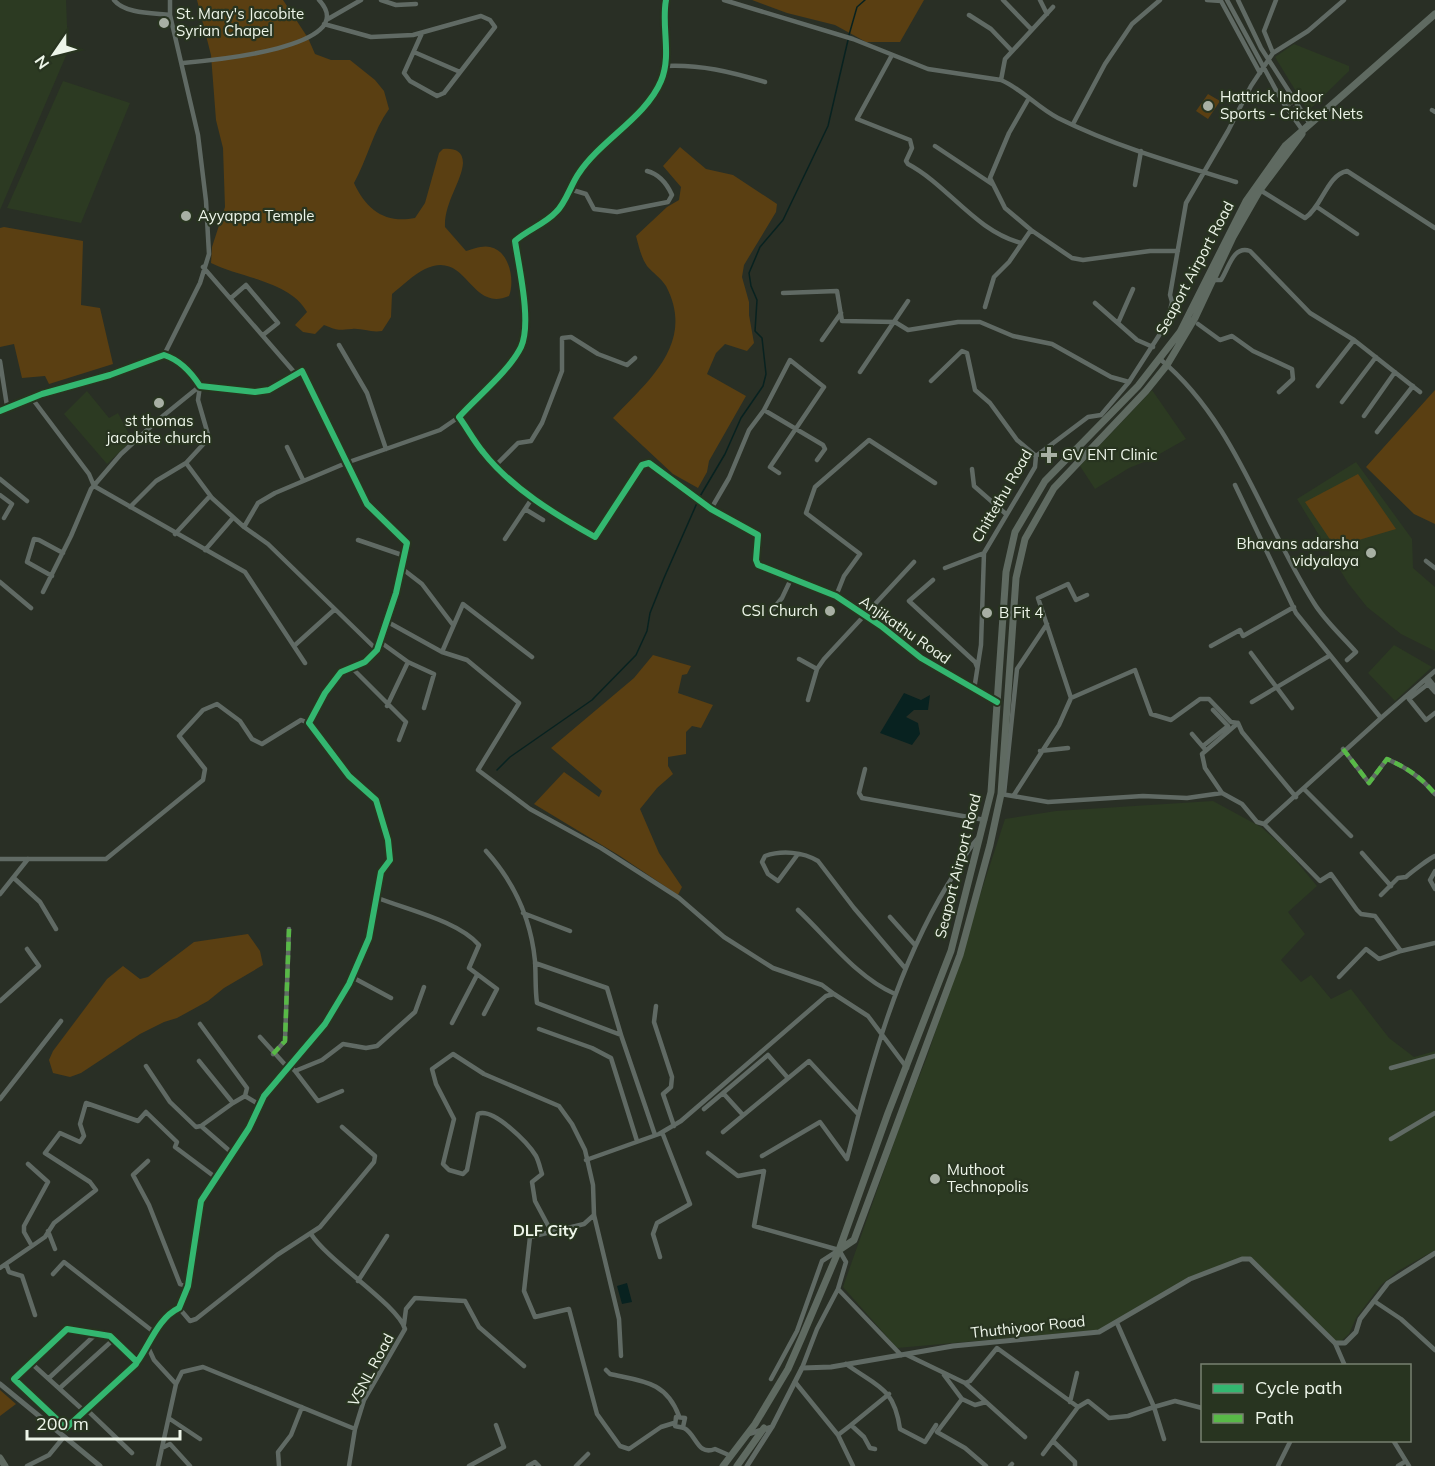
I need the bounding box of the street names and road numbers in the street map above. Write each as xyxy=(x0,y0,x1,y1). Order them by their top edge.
street label: Seaport Airport Road xyxy=(1151,198,1238,338)
street label: Chittethu Road xyxy=(967,446,1036,546)
street label: Anjikathu Road xyxy=(856,591,955,668)
street label: Seaport Airport Road xyxy=(930,792,985,940)
street label: Thuthiyoor Road xyxy=(970,1311,1086,1342)
street label: VSNL Road xyxy=(343,1330,398,1409)

